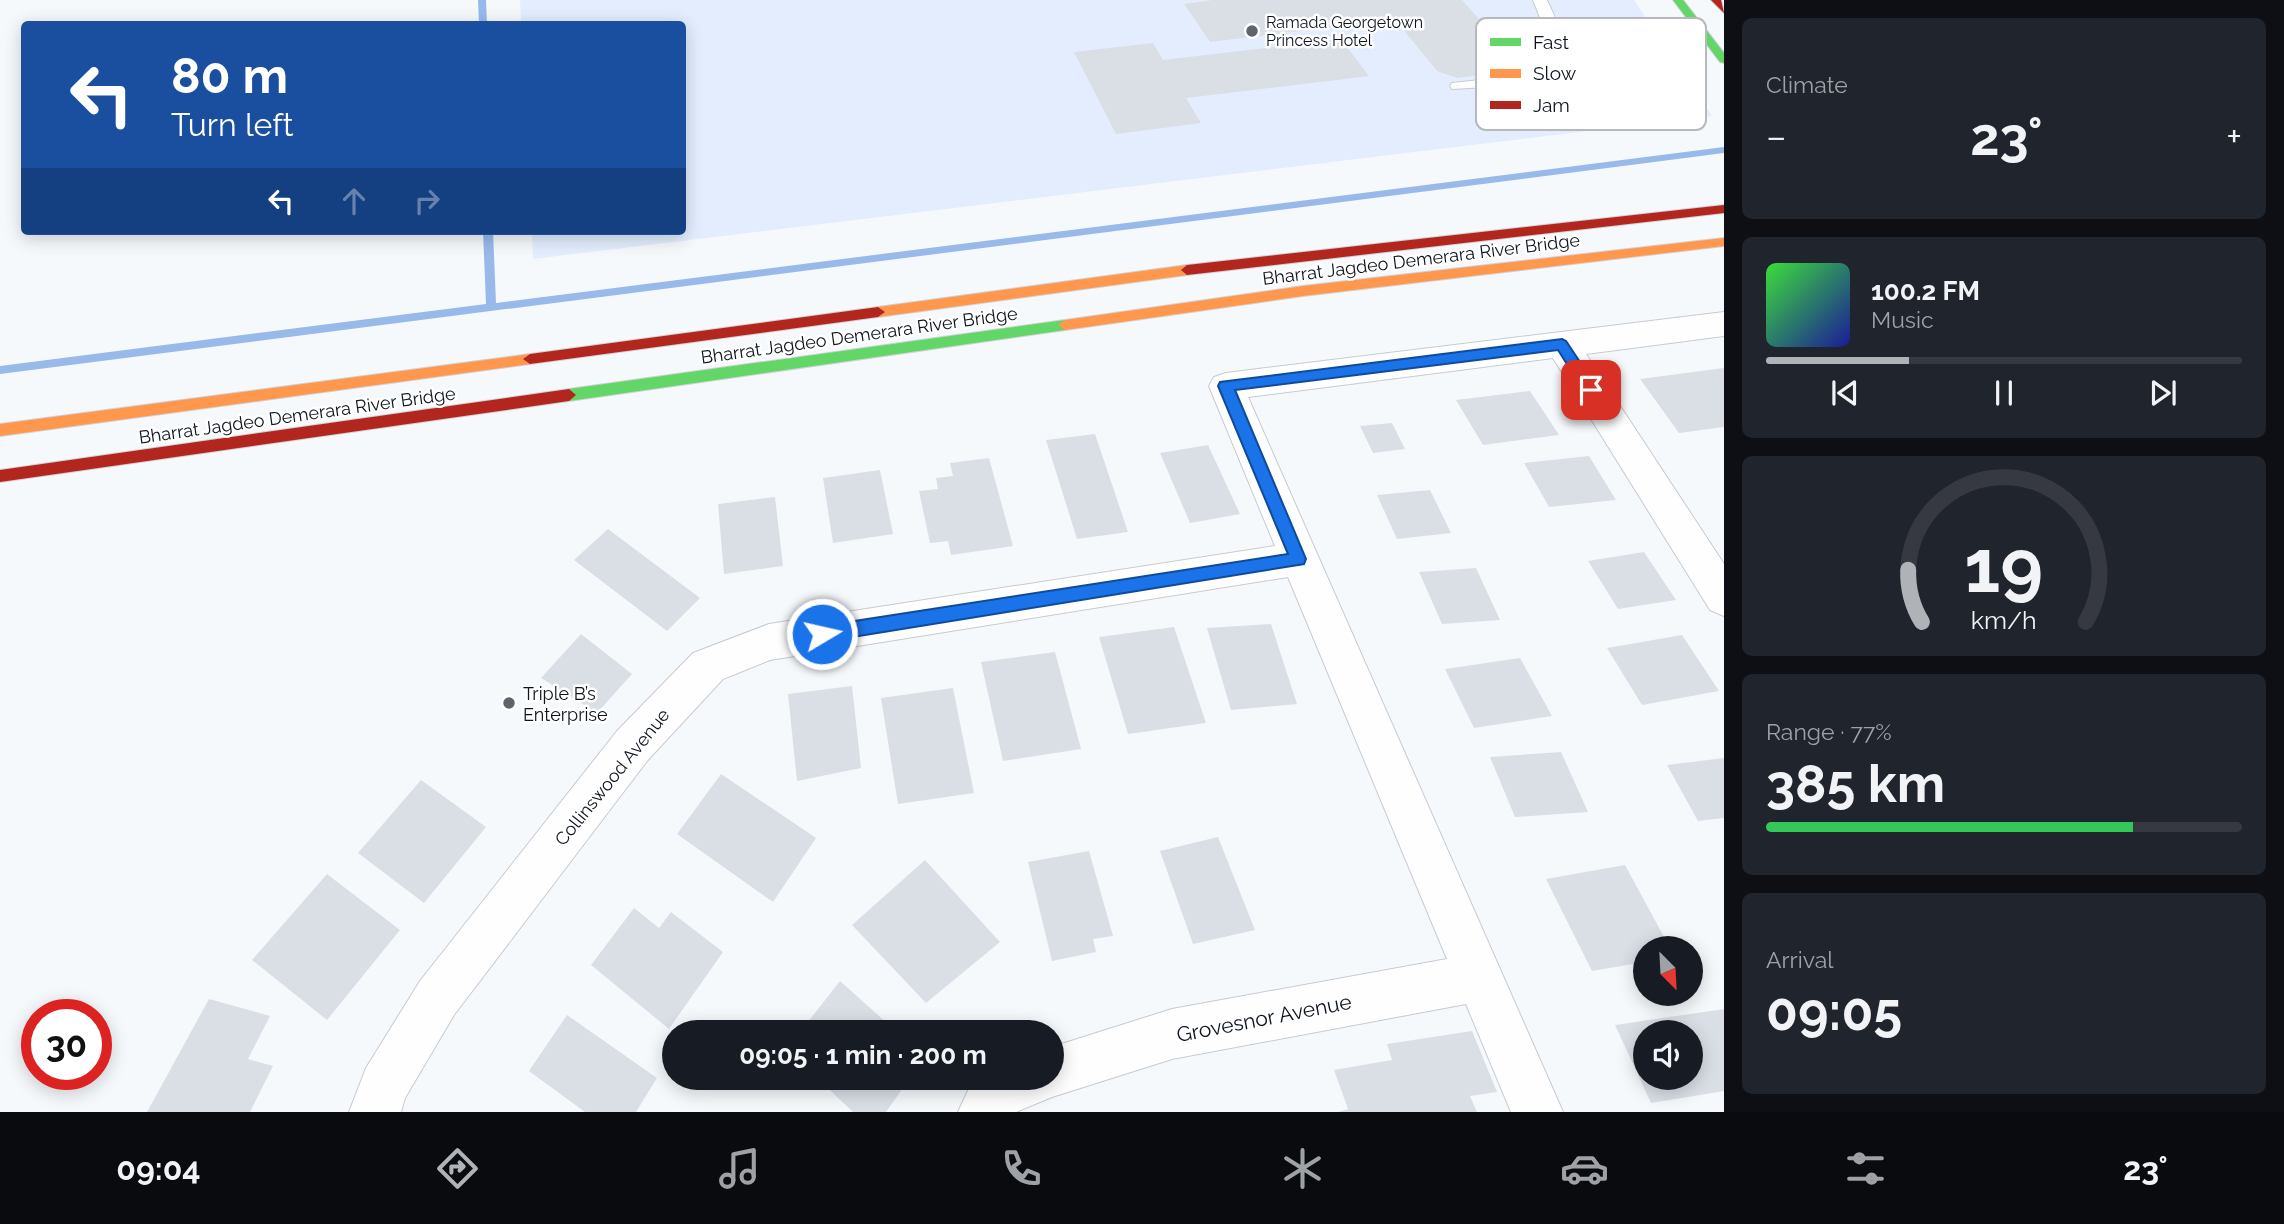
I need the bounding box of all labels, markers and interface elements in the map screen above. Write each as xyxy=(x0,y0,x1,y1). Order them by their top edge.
place label: Ramada Georgetown Princess Hotel xyxy=(1266,13,1423,50)
legend xyxy=(1476,18,1706,130)
marker: Ramada Georgetown Princess Hotel xyxy=(1244,23,1260,39)
text: Fast xyxy=(1533,31,1569,53)
text: 80 m xyxy=(171,47,288,104)
icon: left xyxy=(56,49,147,140)
text: Slow xyxy=(1533,62,1577,84)
text: Climate xyxy=(1766,71,1848,98)
text: Jam xyxy=(1533,94,1570,116)
text: Turn left xyxy=(171,106,293,143)
text: 23° xyxy=(1970,106,2043,167)
text: − xyxy=(1766,114,1786,159)
text: + xyxy=(2226,114,2242,159)
icon: left xyxy=(262,182,300,220)
icon: ahead xyxy=(335,182,373,220)
icon: right xyxy=(408,182,446,220)
street label: Bharrat Jagdeo Demerara River Bridge xyxy=(1261,229,1581,289)
text: 100.2 FM xyxy=(1871,276,1980,306)
street label: Bharrat Jagdeo Demerara River Bridge xyxy=(699,302,1019,368)
text: Music xyxy=(1871,306,1934,333)
pin xyxy=(1561,360,1621,420)
icon: arrive xyxy=(1572,371,1610,409)
icon: previous xyxy=(1826,374,1864,412)
icon: pause xyxy=(1985,374,2023,412)
icon: next xyxy=(2144,374,2182,412)
street label: Bharrat Jagdeo Demerara River Bridge xyxy=(137,382,457,448)
text: 19 xyxy=(1965,524,2043,609)
position arrow xyxy=(785,597,859,671)
text: km/h xyxy=(1971,605,2037,635)
place label: Triple B’s Enterprise xyxy=(523,683,608,725)
marker: Triple B’s Enterprise xyxy=(501,695,517,711)
street label: Collinswood Avenue xyxy=(550,704,674,850)
text: Range · 77% xyxy=(1766,718,1892,745)
text: 385 km xyxy=(1766,753,1945,814)
north arrow xyxy=(1633,936,1703,1006)
map controls xyxy=(1633,936,1703,1090)
text: Arrival xyxy=(1766,946,1833,973)
text: 09:05 xyxy=(1766,981,1902,1042)
street label: Grovesnor Avenue xyxy=(1175,989,1353,1047)
speed limit sign: 30 xyxy=(21,999,112,1090)
button: sound xyxy=(1633,1020,1703,1090)
text: 09:05 · 1 min · 200 m xyxy=(739,1040,987,1070)
icon: directions xyxy=(433,1144,482,1193)
icon: music xyxy=(715,1144,764,1193)
icon: phone xyxy=(997,1144,1046,1193)
icon: climate xyxy=(1278,1144,1327,1193)
icon: car xyxy=(1560,1144,1609,1193)
icon: filters xyxy=(1841,1144,1890,1193)
text: 09:04 xyxy=(116,1150,201,1187)
text: 23° xyxy=(2123,1150,2168,1187)

